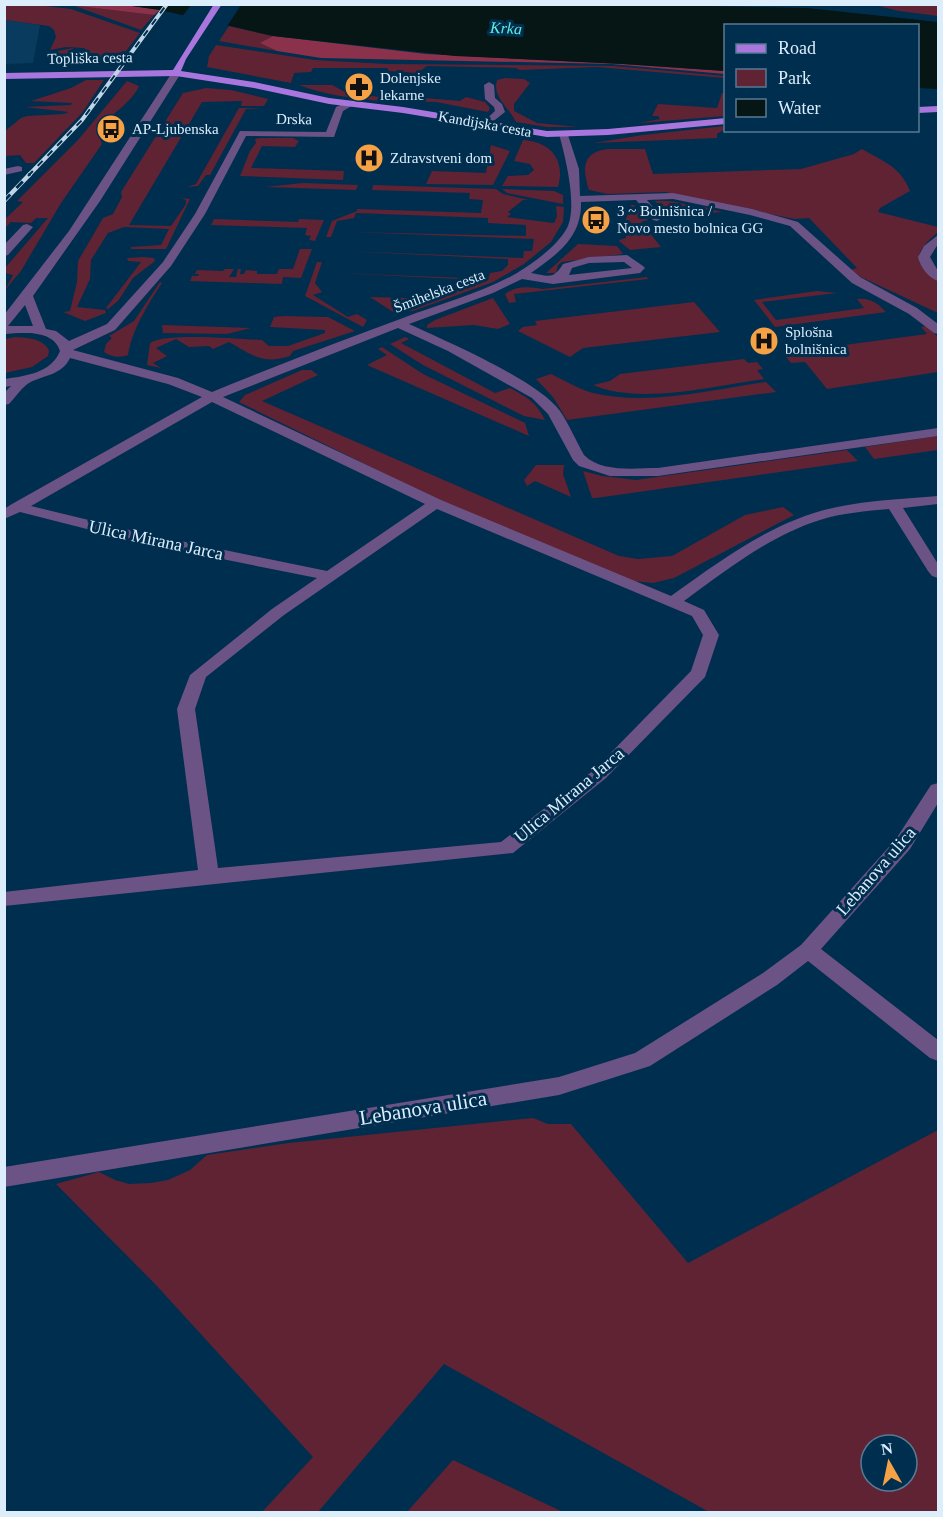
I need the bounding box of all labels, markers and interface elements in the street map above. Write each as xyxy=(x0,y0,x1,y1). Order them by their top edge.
water label: Krka xyxy=(489,19,522,37)
legend xyxy=(724,24,919,132)
text: Road xyxy=(778,38,816,58)
street label: Topliška cesta xyxy=(47,49,133,67)
text: Park xyxy=(778,68,811,88)
place label: Dolenjske lekarne xyxy=(380,70,441,103)
pharmacy icon: Dolenjske lekarne xyxy=(343,71,375,103)
text: Water xyxy=(778,98,821,118)
street label: Kandijska cesta xyxy=(437,108,533,140)
street label: Drska xyxy=(276,111,312,127)
bus stop icon: AP-Ljubenska xyxy=(95,113,127,145)
place label: AP-Ljubenska xyxy=(132,121,219,137)
hospital icon: Zdravstveni dom xyxy=(353,142,385,174)
place label: Zdravstveni dom xyxy=(390,150,492,166)
place label: 3 ~ Bolnišnica / Novo mesto bolnica GG xyxy=(617,203,763,236)
bus stop icon: 3 ~ Bolnišnica / Novo mesto bolnica GG xyxy=(580,204,612,236)
street label: Šmihelska cesta xyxy=(391,266,487,316)
place label: Splošna bolnišnica xyxy=(785,324,847,357)
hospital icon: Splošna bolnišnica xyxy=(748,325,780,357)
street label: Ulica Mirana Jarca xyxy=(87,516,225,564)
street label: Ulica Mirana Jarca xyxy=(510,743,628,847)
street label: Lebanova ulica xyxy=(832,823,920,919)
street label: Lebanova ulica xyxy=(357,1086,489,1130)
north arrow xyxy=(859,1433,919,1493)
text: N xyxy=(880,1439,894,1458)

